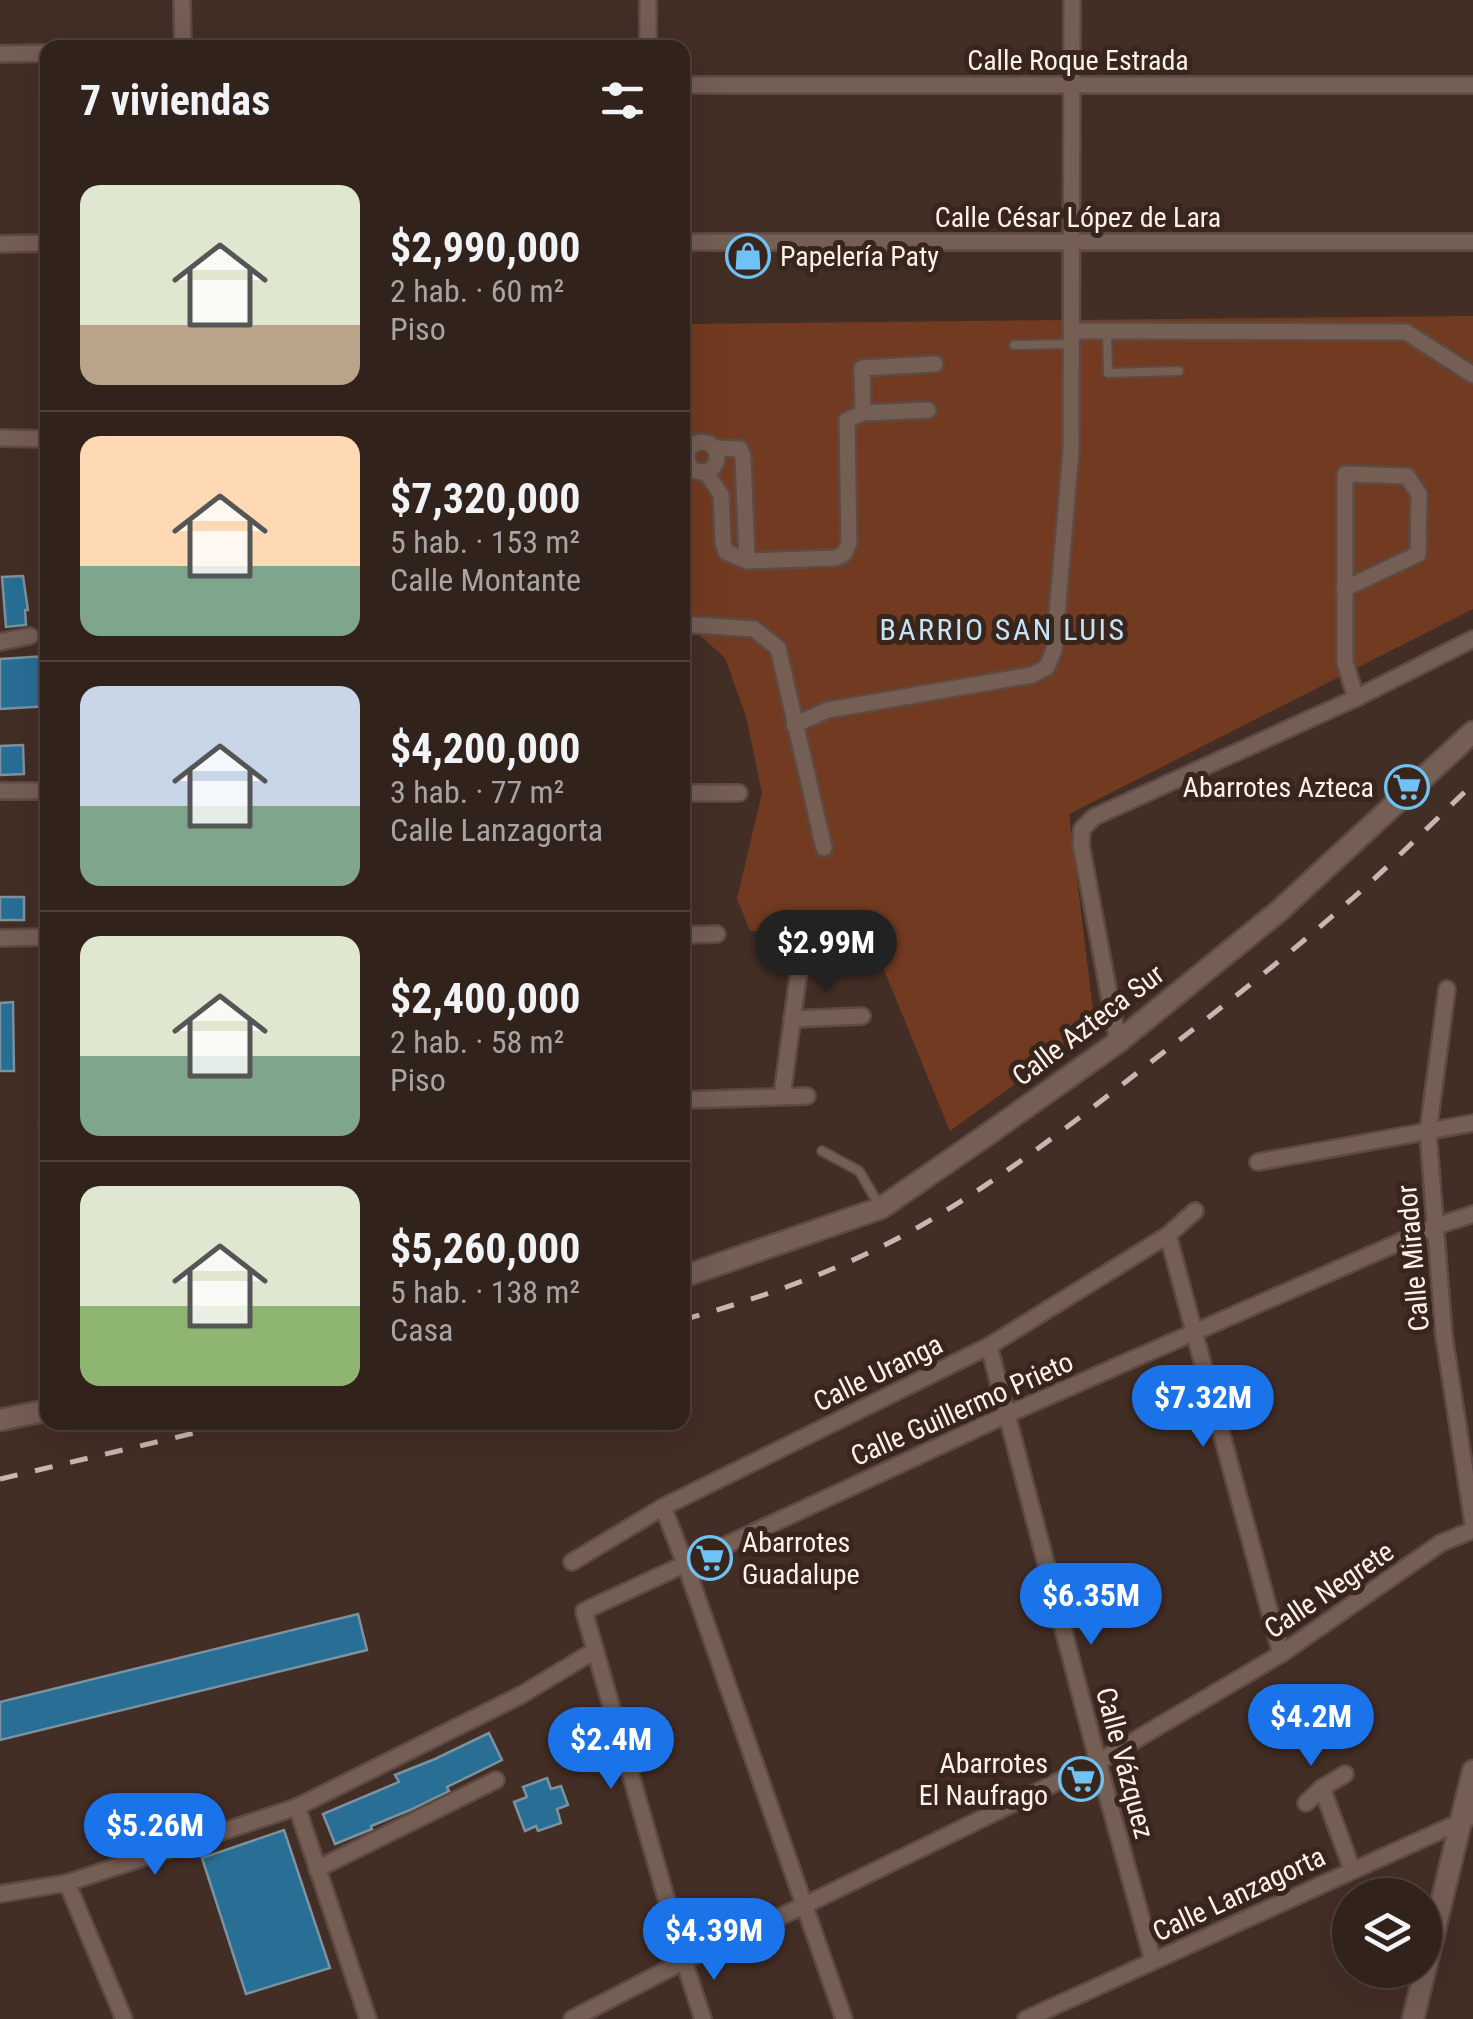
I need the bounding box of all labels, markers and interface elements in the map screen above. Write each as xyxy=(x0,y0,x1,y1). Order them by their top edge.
street label: Calle Roque Estrada xyxy=(967,44,1189,77)
icon: filters xyxy=(595,73,650,128)
text: 7 viviendas xyxy=(80,76,270,125)
street label: Calle César López de Lara xyxy=(935,201,1221,234)
text: $2,990,000 xyxy=(390,223,580,272)
icon: home xyxy=(160,225,280,345)
shop icon: Papelería Paty xyxy=(725,233,771,279)
place label: Papelería Paty xyxy=(780,240,939,273)
text: 2 hab. · 60 m² xyxy=(390,272,564,310)
text: Piso xyxy=(390,310,446,348)
text: $7,320,000 xyxy=(390,474,580,523)
icon: home xyxy=(160,476,280,596)
text: 5 hab. · 153 m² xyxy=(390,523,580,561)
text: Calle Montante xyxy=(390,561,581,599)
district label: BARRIO SAN LUIS xyxy=(879,612,1127,647)
text: $4,200,000 xyxy=(390,724,580,773)
icon: home xyxy=(160,726,280,846)
supermarket icon: Abarrotes Azteca xyxy=(1384,764,1430,810)
place label: Abarrotes Azteca xyxy=(1183,771,1374,804)
text: 3 hab. · 77 m² xyxy=(390,773,564,811)
text: Calle Lanzagorta xyxy=(390,811,603,849)
pin: $2.99M xyxy=(745,910,907,995)
text: $2.99M xyxy=(777,923,875,961)
street label: Calle Azteca Sur xyxy=(1006,957,1170,1093)
text: $2,400,000 xyxy=(390,974,580,1023)
icon: home xyxy=(160,976,280,1096)
text: 2 hab. · 58 m² xyxy=(390,1023,564,1061)
text: Piso xyxy=(390,1061,446,1099)
street label: Calle Mirador xyxy=(1390,1183,1436,1333)
text: $5,260,000 xyxy=(390,1224,580,1273)
icon: home xyxy=(160,1226,280,1346)
text: 5 hab. · 138 m² xyxy=(390,1273,580,1311)
text: Casa xyxy=(390,1311,453,1349)
street label: Calle Uranga xyxy=(808,1328,948,1418)
street label: Calle Guillermo Prieto xyxy=(846,1345,1078,1473)
pin: $7.32M xyxy=(1122,1365,1284,1450)
text: $7.32M xyxy=(1154,1378,1252,1416)
place label: Abarrotes Guadalupe xyxy=(742,1526,860,1591)
supermarket icon: Abarrotes Guadalupe xyxy=(687,1535,733,1581)
street label: Calle Negrete xyxy=(1258,1535,1400,1645)
pin: $6.35M xyxy=(1010,1563,1172,1648)
text: $6.35M xyxy=(1042,1576,1140,1614)
street label: Calle Vázquez xyxy=(1089,1684,1161,1842)
pin: $4.2M xyxy=(1241,1684,1381,1769)
text: $4.2M xyxy=(1270,1697,1352,1735)
pin: $2.4M xyxy=(541,1707,681,1792)
text: $2.4M xyxy=(570,1720,652,1758)
place label: Abarrotes El Naufrago xyxy=(919,1747,1048,1812)
supermarket icon: Abarrotes El Naufrago xyxy=(1058,1756,1104,1802)
pin: $5.26M xyxy=(74,1793,236,1878)
text: $5.26M xyxy=(106,1806,204,1844)
street label: Calle Lanzagorta xyxy=(1148,1840,1330,1948)
map controls xyxy=(1332,1878,1442,1988)
button: layers xyxy=(1332,1878,1442,1988)
pin: $4.39M xyxy=(633,1898,795,1983)
text: $4.39M xyxy=(665,1911,763,1949)

